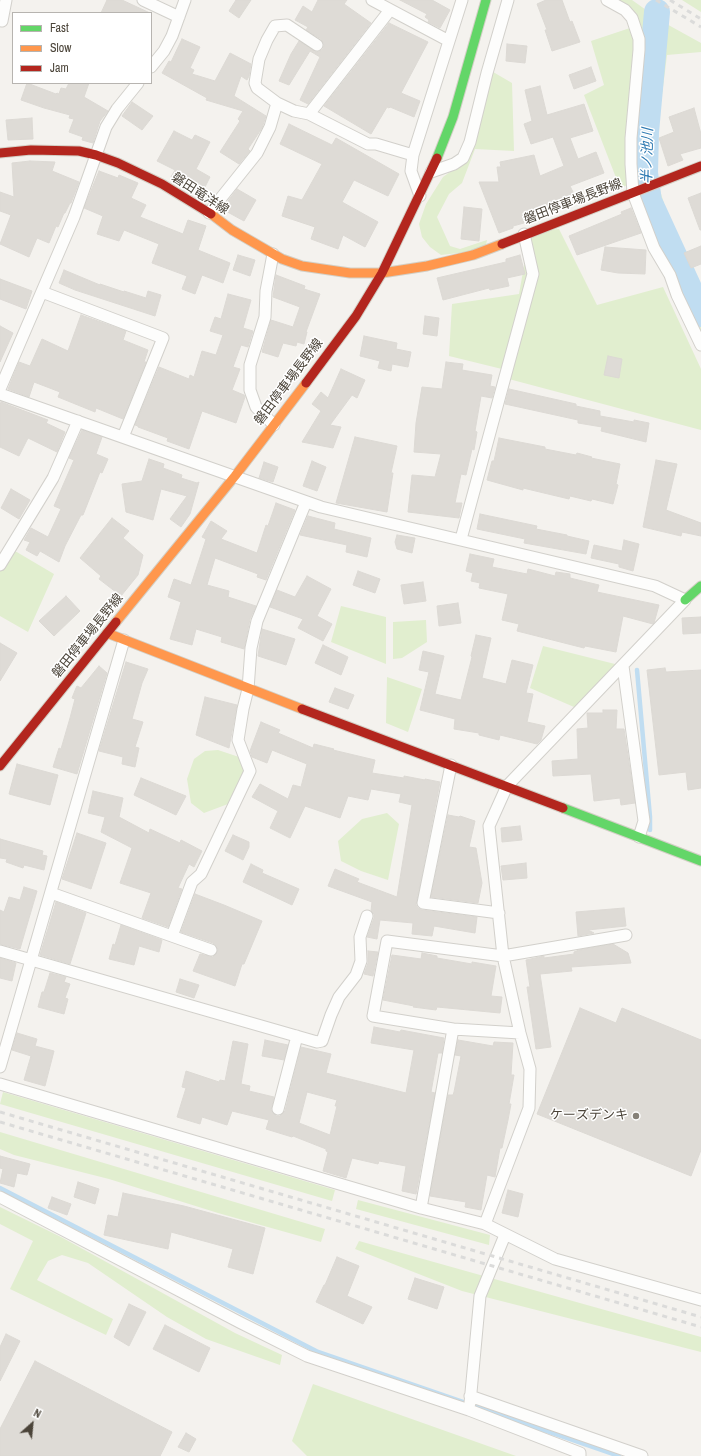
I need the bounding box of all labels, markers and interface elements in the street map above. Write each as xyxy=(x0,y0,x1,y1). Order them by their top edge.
legend xyxy=(12,12,152,84)
text: Fast xyxy=(50,20,69,36)
text: Slow xyxy=(50,40,71,56)
text: Jam xyxy=(50,60,69,76)
water label: 半ノ池川 xyxy=(639,128,657,184)
street label: 磐田竜洋線 xyxy=(168,170,232,218)
street label: 磐田停車場長野線 xyxy=(522,176,624,228)
street label: 磐田停車場長野線 xyxy=(251,336,327,428)
street label: 磐田停車場長野線 xyxy=(49,591,127,681)
place label: ケーズデンキ xyxy=(550,1108,628,1124)
marker: ケーズデンキ xyxy=(631,1111,641,1121)
north arrow xyxy=(12,1404,52,1444)
text: N xyxy=(31,1406,44,1421)

